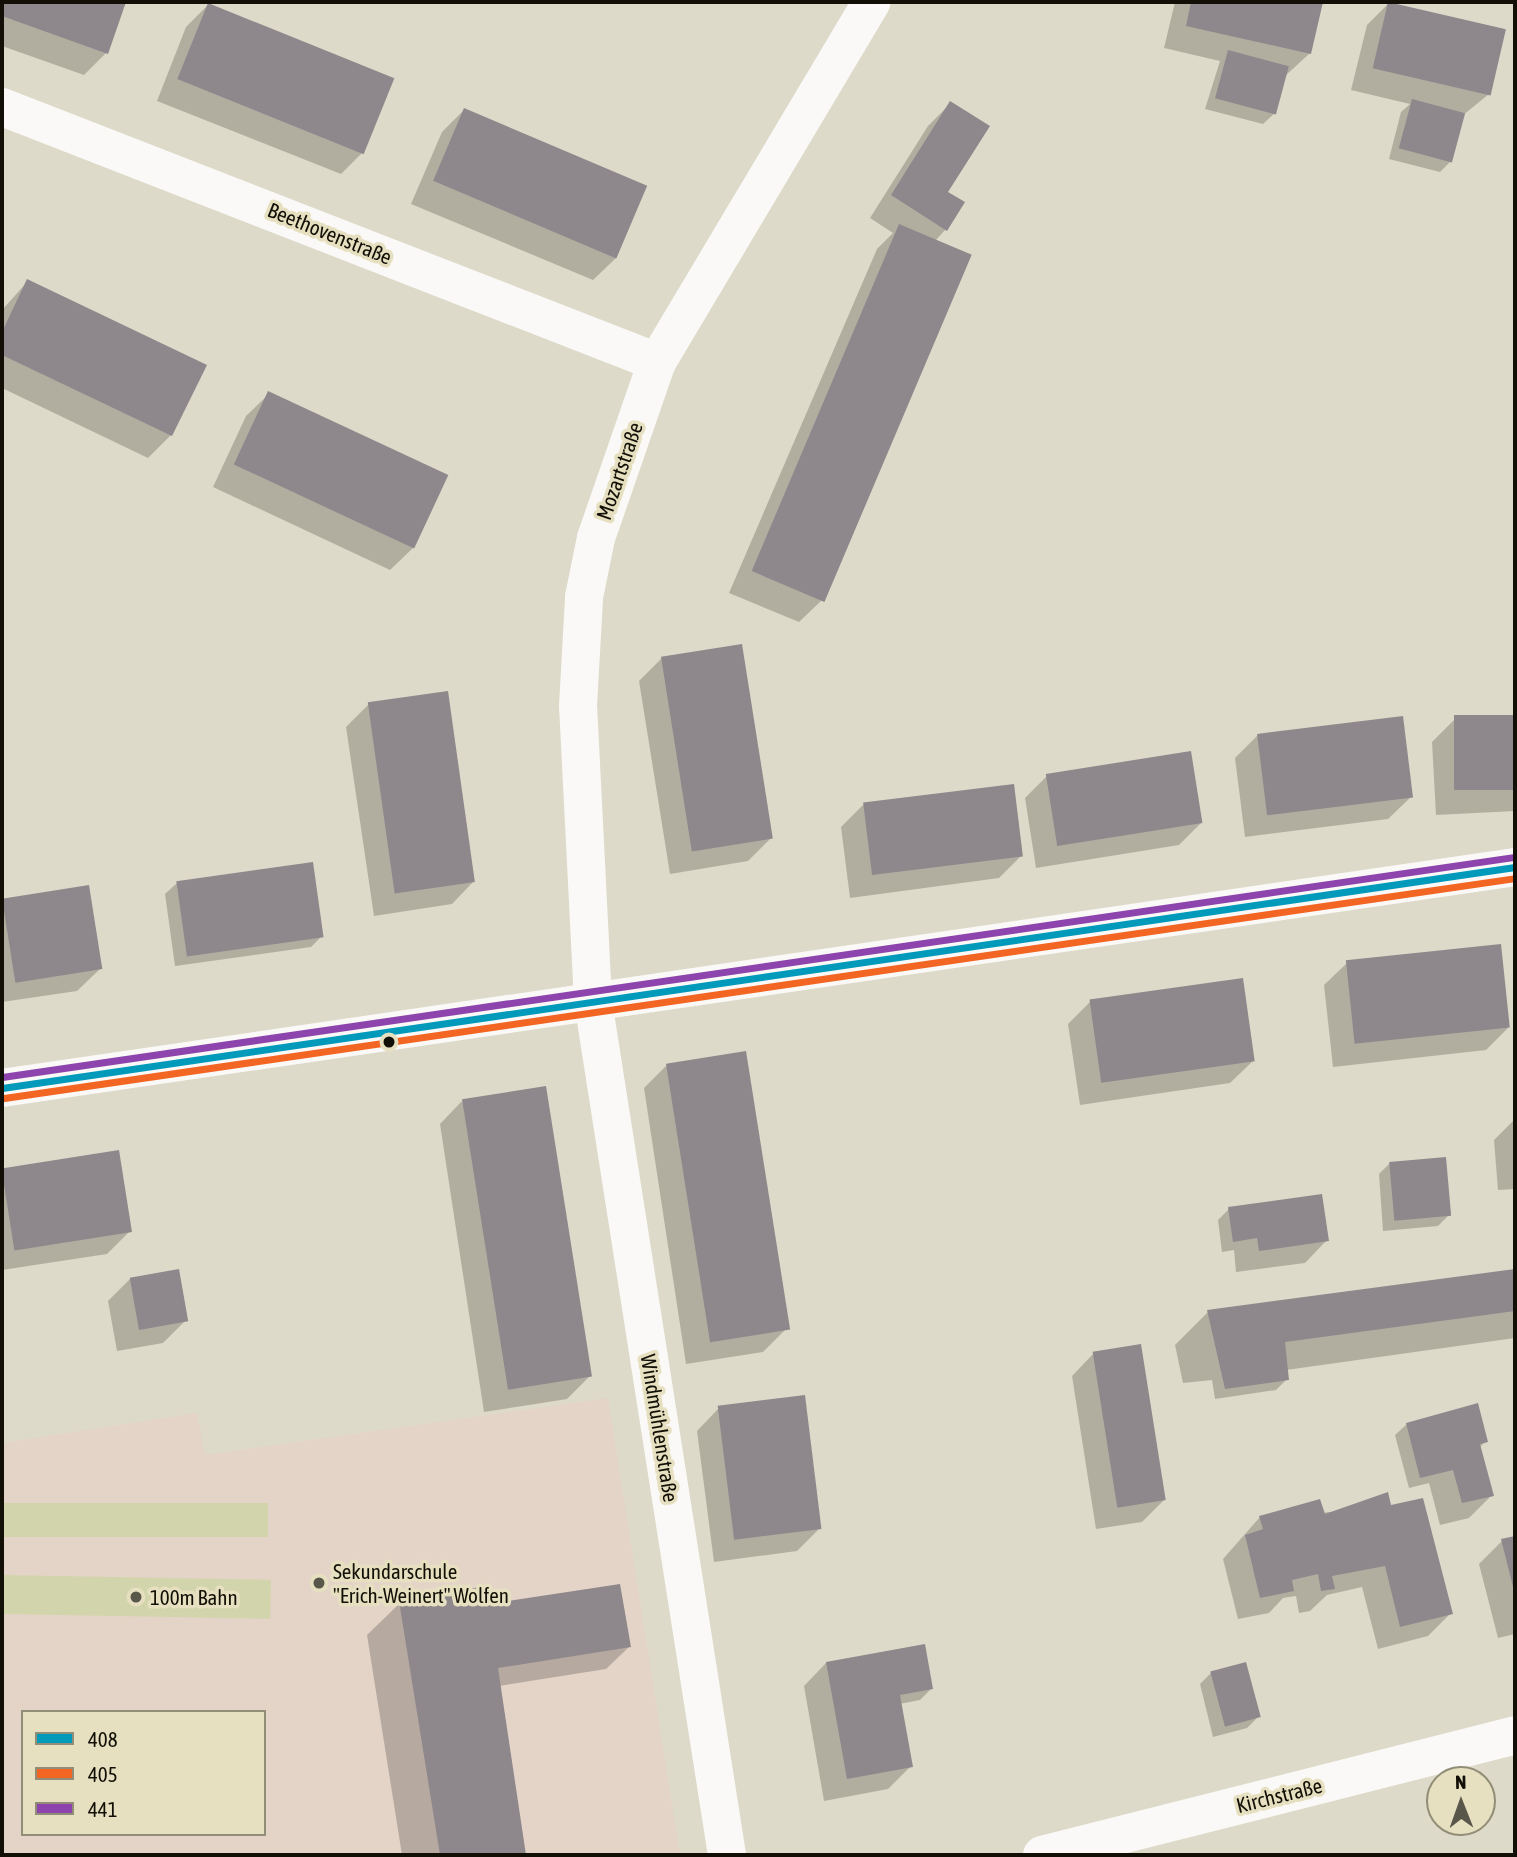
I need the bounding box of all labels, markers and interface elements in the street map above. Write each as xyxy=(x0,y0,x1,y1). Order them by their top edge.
street label: Beethovenstraße xyxy=(264,197,396,269)
street label: Mozartstraße xyxy=(591,419,647,523)
unlabelled marker xyxy=(382,1035,396,1049)
street label: Windmühlenstraße xyxy=(636,1352,684,1504)
place label: Sekundarschule "Erich-Weinert" Wolfen xyxy=(333,1558,509,1608)
marker: Sekundarschule "Erich-Weinert" Wolfen xyxy=(311,1575,327,1591)
place label: 100m Bahn xyxy=(150,1584,238,1610)
marker: 100m Bahn xyxy=(128,1589,144,1605)
legend xyxy=(21,1710,266,1836)
text: 408 xyxy=(88,1727,118,1751)
text: 405 xyxy=(88,1762,118,1786)
north arrow xyxy=(1426,1766,1496,1836)
text: N xyxy=(1455,1771,1466,1793)
street label: Kirchstraße xyxy=(1233,1772,1325,1818)
text: 441 xyxy=(88,1797,118,1821)

